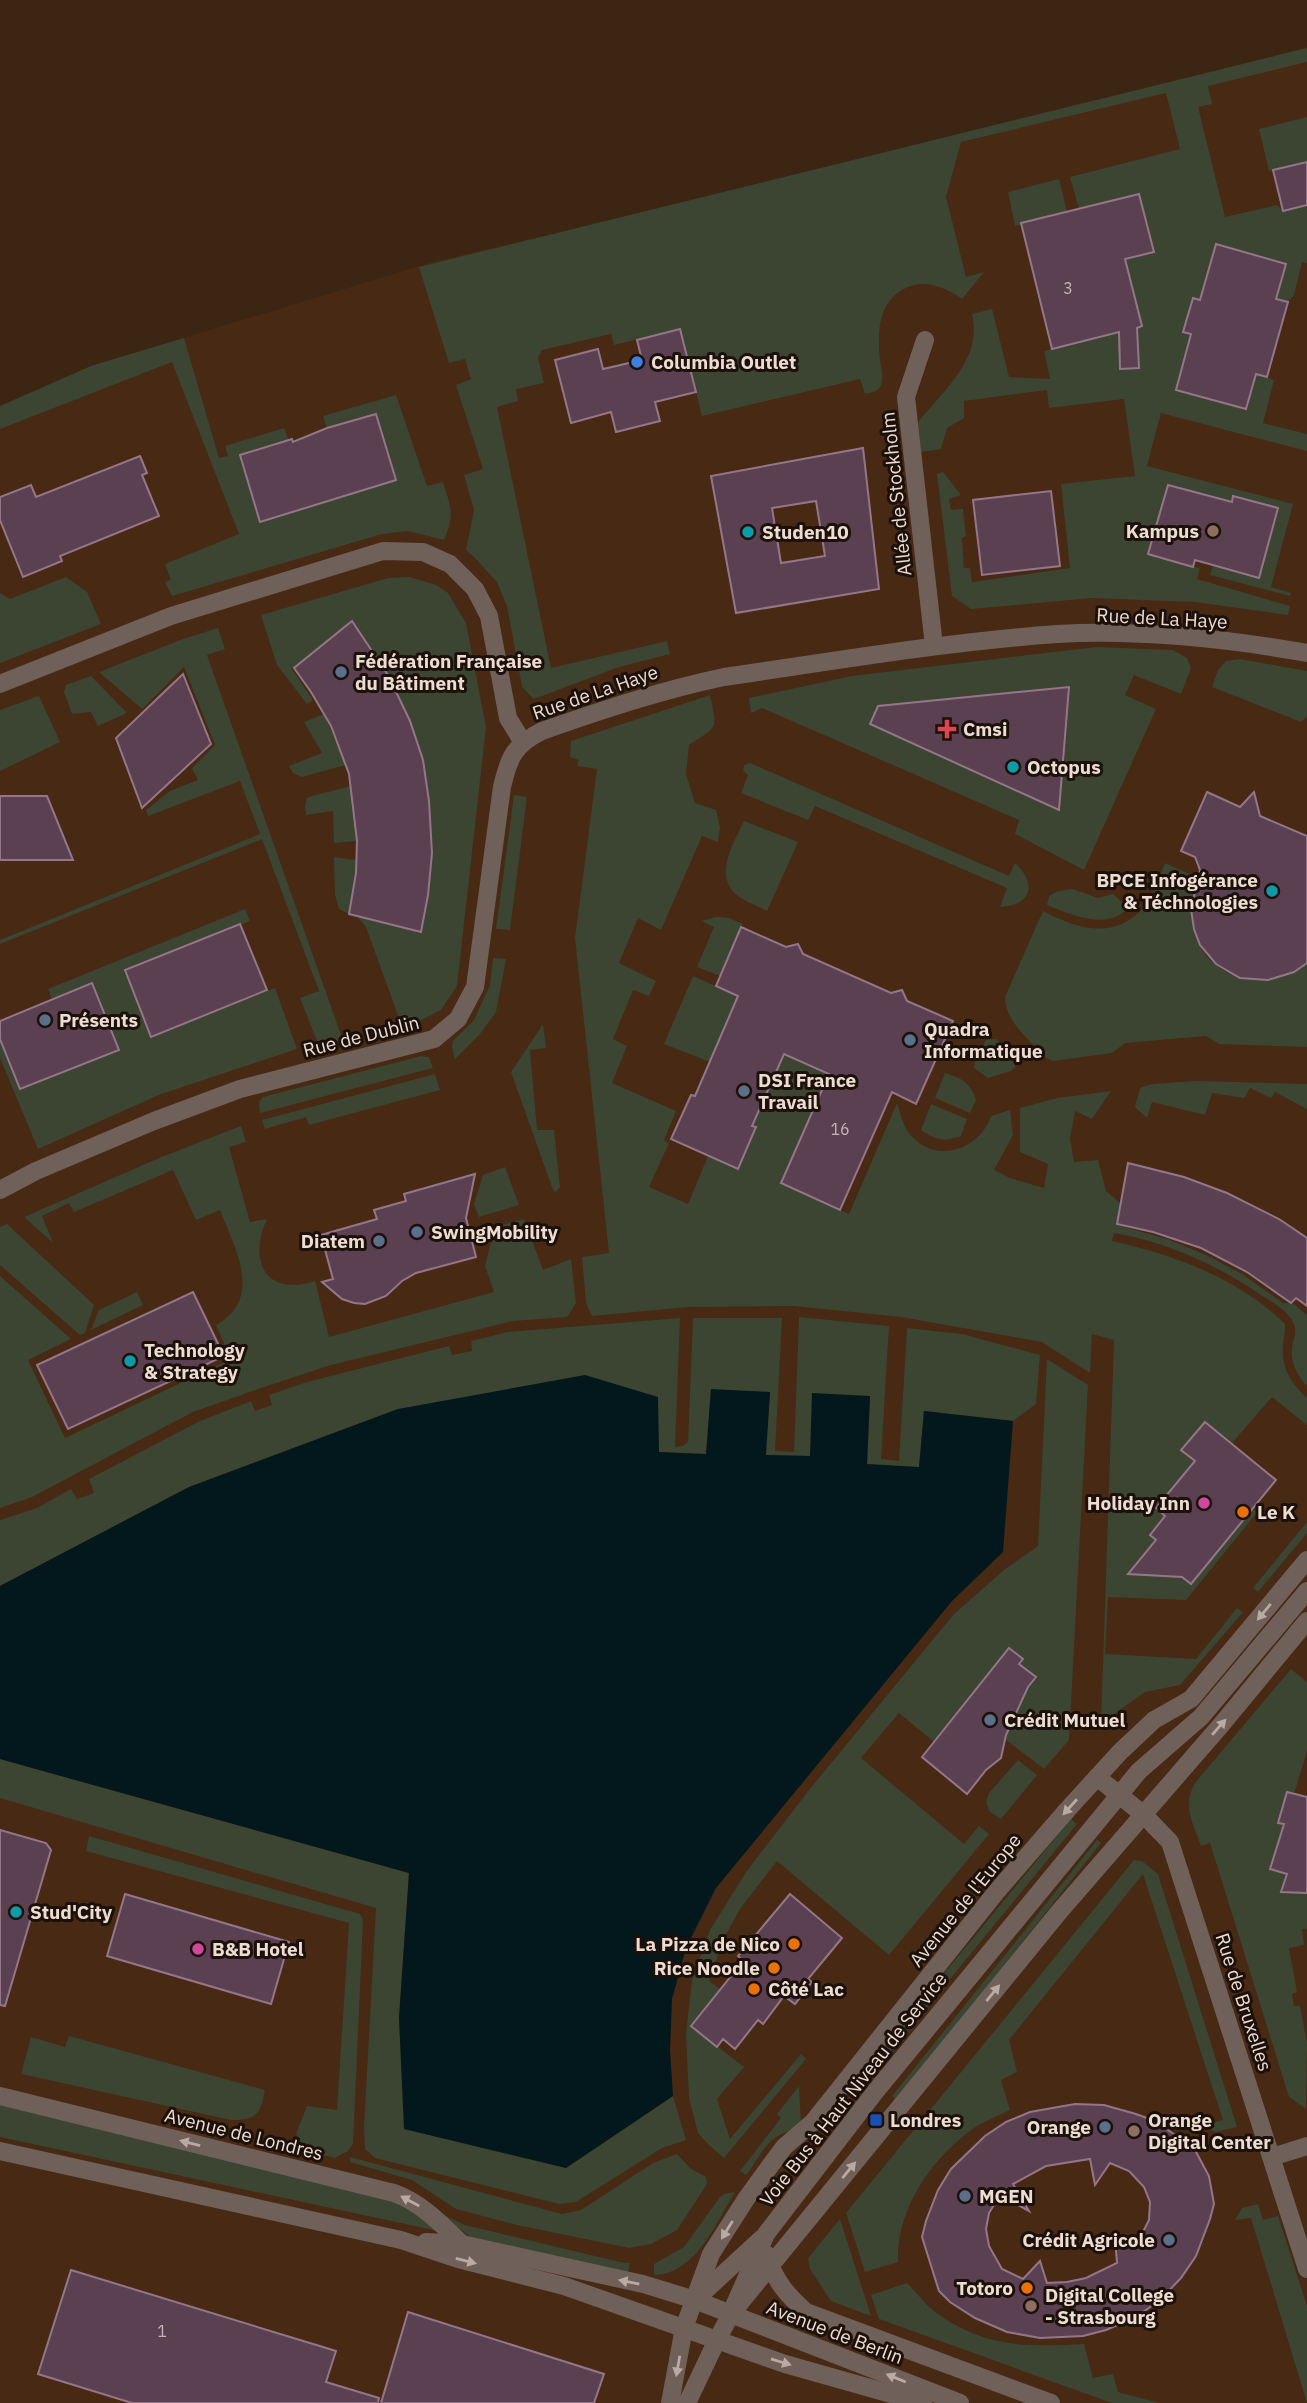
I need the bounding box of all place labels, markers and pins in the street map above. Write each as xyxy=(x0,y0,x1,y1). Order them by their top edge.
place label: Columbia Outlet xyxy=(651,350,796,374)
marker: Columbia Outlet xyxy=(629,354,645,370)
place label: Kampus xyxy=(1126,519,1199,543)
place label: Studen10 xyxy=(762,520,849,544)
marker: Kampus xyxy=(1205,523,1221,539)
marker: Studen10 xyxy=(740,524,756,540)
place label: Fédération Française du Bâtiment xyxy=(355,649,542,695)
marker: Fédération Française du Bâtiment xyxy=(333,664,349,680)
place label: Cmsi xyxy=(963,717,1007,741)
marker: Cmsi xyxy=(937,719,957,739)
place label: Octopus xyxy=(1027,755,1101,779)
marker: Octopus xyxy=(1005,759,1021,775)
place label: BPCE Infogérance & Téchnologies xyxy=(1096,868,1258,914)
marker: BPCE Infogérance & Téchnologies xyxy=(1264,883,1280,899)
place label: Présents xyxy=(59,1008,138,1032)
marker: Présents xyxy=(37,1012,53,1028)
place label: Quadra Informatique xyxy=(924,1017,1043,1063)
marker: Quadra Informatique xyxy=(902,1032,918,1048)
place label: DSI France Travail xyxy=(758,1068,856,1114)
marker: DSI France Travail xyxy=(736,1083,752,1099)
place label: SwingMobility xyxy=(431,1220,559,1244)
marker: SwingMobility xyxy=(409,1224,425,1240)
place label: Diatem xyxy=(301,1229,365,1253)
marker: Diatem xyxy=(371,1233,387,1249)
place label: Technology & Strategy xyxy=(144,1338,246,1384)
marker: Technology & Strategy xyxy=(122,1353,138,1369)
place label: Holiday Inn xyxy=(1087,1491,1190,1515)
marker: Holiday Inn xyxy=(1196,1495,1212,1511)
place label: Le K xyxy=(1257,1500,1295,1524)
marker: Le K xyxy=(1235,1504,1251,1520)
place label: Crédit Mutuel xyxy=(1004,1708,1126,1732)
marker: Crédit Mutuel xyxy=(982,1712,998,1728)
place label: Stud'City xyxy=(30,1900,113,1924)
marker: Stud'City xyxy=(8,1904,24,1920)
place label: La Pizza de Nico xyxy=(635,1932,780,1956)
marker: La Pizza de Nico xyxy=(786,1936,802,1952)
place label: B&B Hotel xyxy=(212,1937,304,1961)
marker: B&B Hotel xyxy=(190,1941,206,1957)
place label: Rice Noodle xyxy=(654,1956,760,1980)
marker: Rice Noodle xyxy=(766,1960,782,1976)
place label: Côté Lac xyxy=(768,1977,844,2001)
marker: Côté Lac xyxy=(746,1981,762,1997)
place label: Londres xyxy=(890,2108,961,2132)
place label: Orange Digital Center xyxy=(1148,2108,1271,2154)
marker: Londres xyxy=(868,2112,884,2128)
place label: Orange xyxy=(1027,2115,1091,2139)
marker: Orange xyxy=(1097,2119,1113,2135)
marker: Orange Digital Center xyxy=(1126,2123,1142,2139)
place label: MGEN xyxy=(979,2184,1034,2208)
marker: MGEN xyxy=(957,2188,973,2204)
place label: Crédit Agricole xyxy=(1022,2228,1155,2252)
marker: Crédit Agricole xyxy=(1161,2232,1177,2248)
place label: Totoro xyxy=(956,2276,1013,2300)
marker: Totoro xyxy=(1019,2280,1035,2296)
place label: Digital College - Strasbourg xyxy=(1045,2283,1174,2329)
marker: Digital College - Strasbourg xyxy=(1023,2298,1039,2314)

